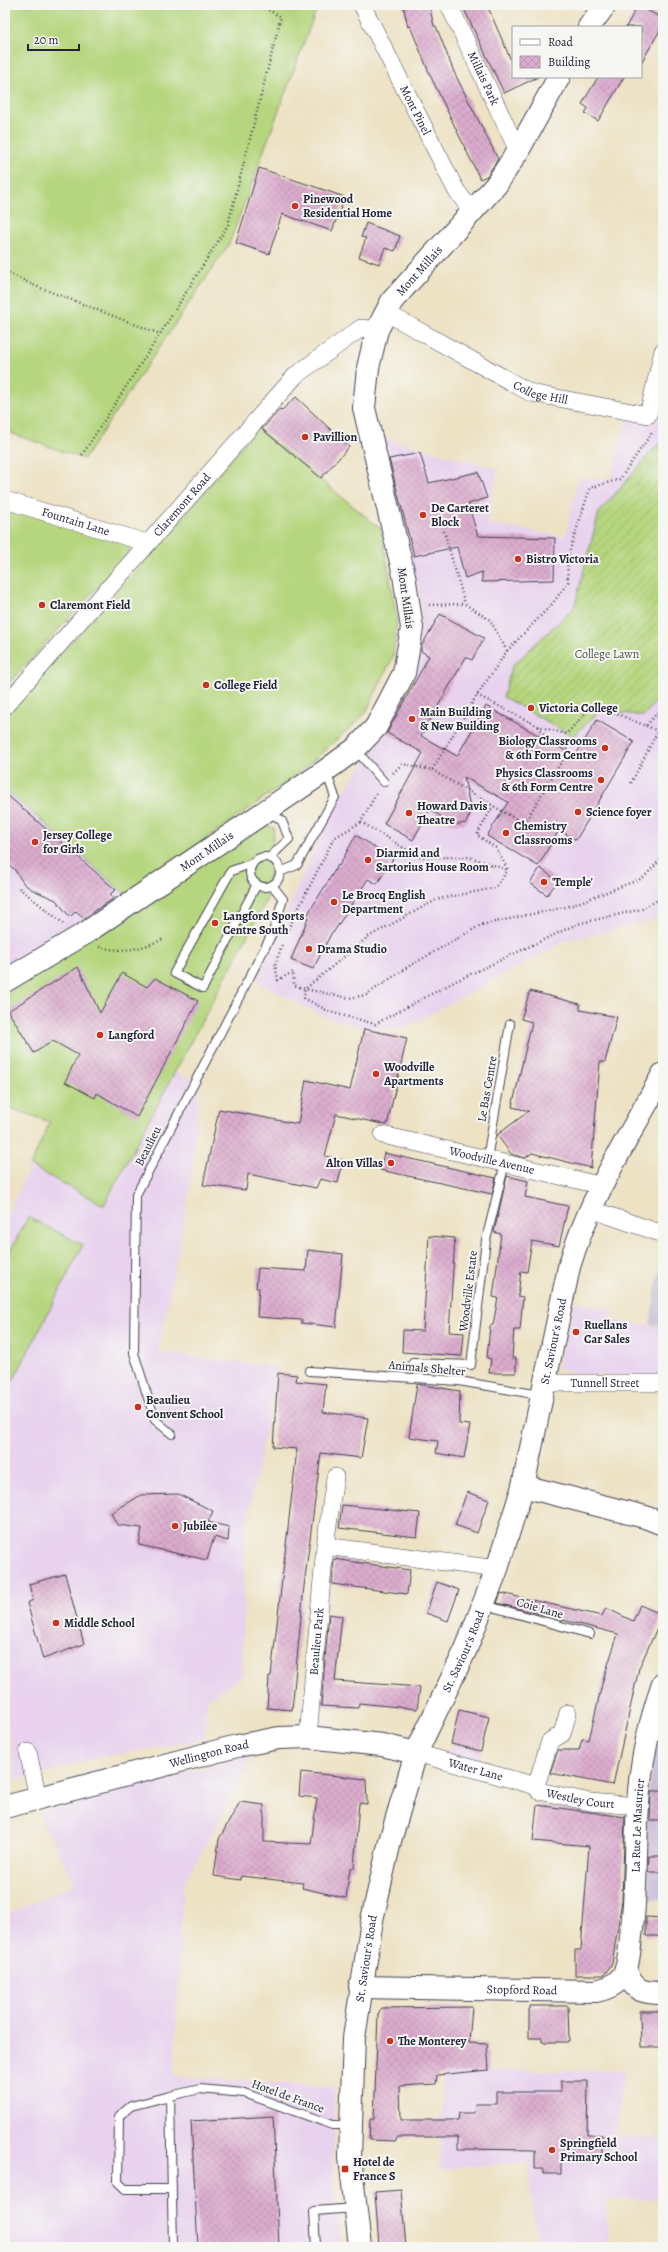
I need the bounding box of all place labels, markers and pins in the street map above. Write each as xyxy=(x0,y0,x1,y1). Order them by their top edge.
place label: Pinewood Residential Home xyxy=(303,191,393,221)
marker: Pinewood Residential Home xyxy=(290,201,300,211)
place label: Pavillion xyxy=(313,429,357,445)
marker: Pavillion xyxy=(300,432,310,442)
place label: De Carteret Block xyxy=(431,500,489,530)
marker: De Carteret Block xyxy=(418,510,428,520)
place label: Bistro Victoria xyxy=(526,551,599,567)
marker: Bistro Victoria xyxy=(513,554,523,564)
place label: Claremont Field xyxy=(50,597,131,613)
marker: Claremont Field xyxy=(37,600,47,610)
place label: College Field xyxy=(214,677,278,693)
marker: College Field xyxy=(201,680,211,690)
place label: Victoria College xyxy=(538,700,618,716)
marker: Victoria College xyxy=(526,703,536,713)
place label: Main Building & New Building xyxy=(420,704,500,734)
marker: Main Building & New Building xyxy=(407,714,417,724)
place label: Biology Classrooms & 6th Form Centre xyxy=(498,733,597,763)
marker: Biology Classrooms & 6th Form Centre xyxy=(600,743,610,753)
place label: Physics Classrooms & 6th Form Centre xyxy=(495,765,593,795)
marker: Physics Classrooms & 6th Form Centre xyxy=(596,775,606,785)
place label: Howard Davis Theatre xyxy=(417,798,488,828)
place label: Science foyer xyxy=(586,804,652,820)
marker: Science foyer xyxy=(573,807,583,817)
marker: Howard Davis Theatre xyxy=(404,808,414,818)
place label: Chemistry Classrooms xyxy=(514,818,572,848)
place label: Jersey College for Girls xyxy=(43,827,112,857)
marker: Chemistry Classrooms xyxy=(501,828,511,838)
marker: Jersey College for Girls xyxy=(30,837,40,847)
place label: Diarmid and Sartorius House Room xyxy=(376,845,489,875)
marker: Diarmid and Sartorius House Room xyxy=(363,855,373,865)
place label: 'Temple' xyxy=(552,874,593,890)
marker: 'Temple' xyxy=(539,877,549,887)
place label: Le Brocq English Department xyxy=(342,887,426,917)
marker: Le Brocq English Department xyxy=(329,897,339,907)
place label: Langford Sports Centre South xyxy=(223,908,304,938)
marker: Langford Sports Centre South xyxy=(210,918,220,928)
place label: Drama Studio xyxy=(317,941,387,957)
marker: Drama Studio xyxy=(304,944,314,954)
place label: Langford xyxy=(108,1027,155,1043)
marker: Langford xyxy=(95,1030,105,1040)
place label: Woodville Apartments xyxy=(383,1059,444,1089)
marker: Woodville Apartments xyxy=(371,1069,381,1079)
place label: Alton Villas xyxy=(325,1155,383,1171)
marker: Alton Villas xyxy=(386,1158,396,1168)
place label: Ruellans Car Sales xyxy=(584,1317,630,1347)
marker: Ruellans Car Sales xyxy=(571,1327,581,1337)
place label: Beaulieu Convent School xyxy=(146,1392,224,1422)
marker: Beaulieu Convent School xyxy=(133,1402,143,1412)
place label: Jubilee xyxy=(183,1518,218,1534)
marker: Jubilee xyxy=(170,1521,180,1531)
place label: Middle School xyxy=(64,1615,136,1631)
marker: Middle School xyxy=(51,1618,61,1628)
place label: The Monterey xyxy=(398,2033,467,2049)
marker: The Monterey xyxy=(385,2036,395,2046)
place label: Springfield Primary School xyxy=(560,2135,638,2165)
marker: Springfield Primary School xyxy=(547,2145,557,2155)
place label: Hotel de France S xyxy=(353,2154,396,2184)
marker: Hotel de France S xyxy=(340,2164,350,2174)

